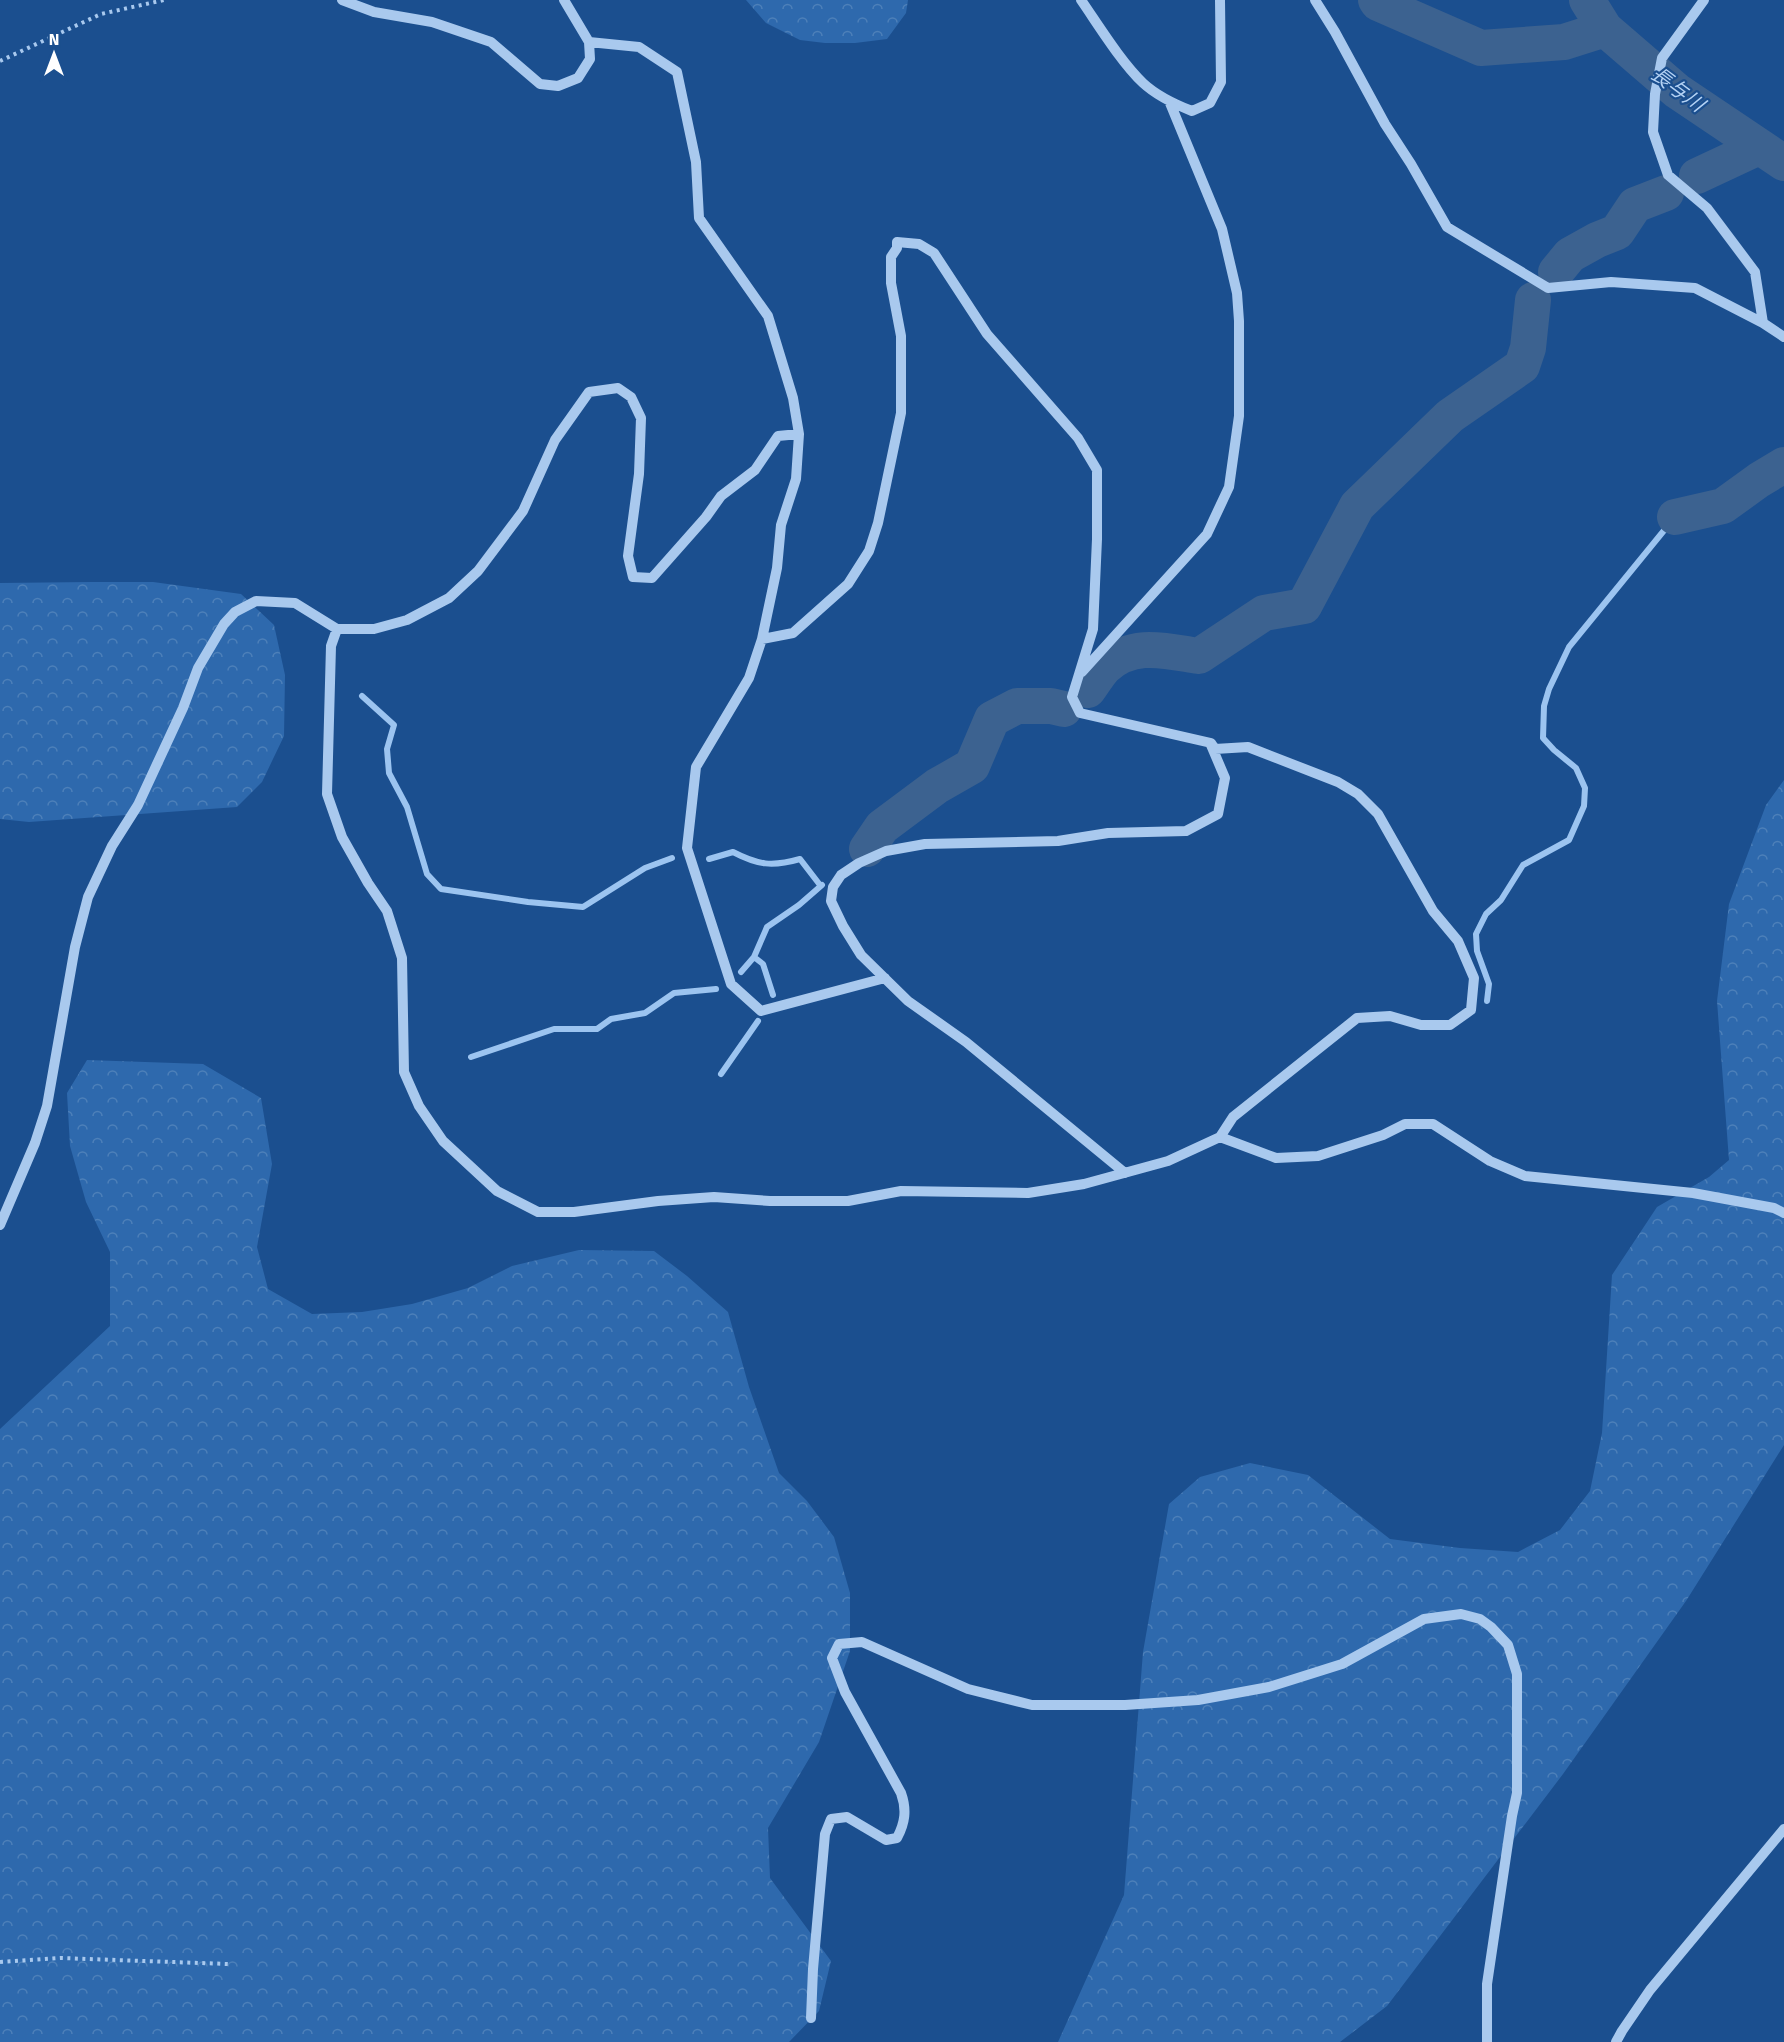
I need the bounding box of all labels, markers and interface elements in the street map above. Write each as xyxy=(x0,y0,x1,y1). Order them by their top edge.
north arrow xyxy=(24,24,84,84)
text: N xyxy=(49,30,59,49)
water label: 長与川 xyxy=(1647,61,1711,118)

